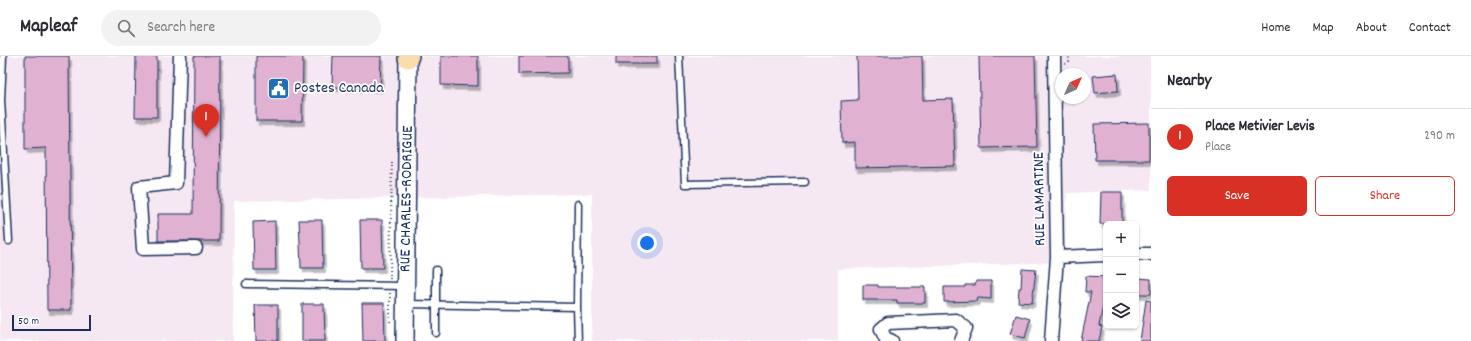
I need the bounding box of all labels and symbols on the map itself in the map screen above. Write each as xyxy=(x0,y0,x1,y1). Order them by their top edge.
north arrow xyxy=(1055,68,1091,104)
public building icon: Postes Canada xyxy=(266,75,292,101)
place label: Postes Canada xyxy=(294,77,384,100)
pin: 1 xyxy=(193,104,219,137)
street label: RUE CHARLES-RODRIGUE xyxy=(394,125,420,272)
street label: RUE LAMARTINE xyxy=(1028,151,1052,246)
your location xyxy=(637,233,657,253)
scale bar xyxy=(12,313,91,332)

